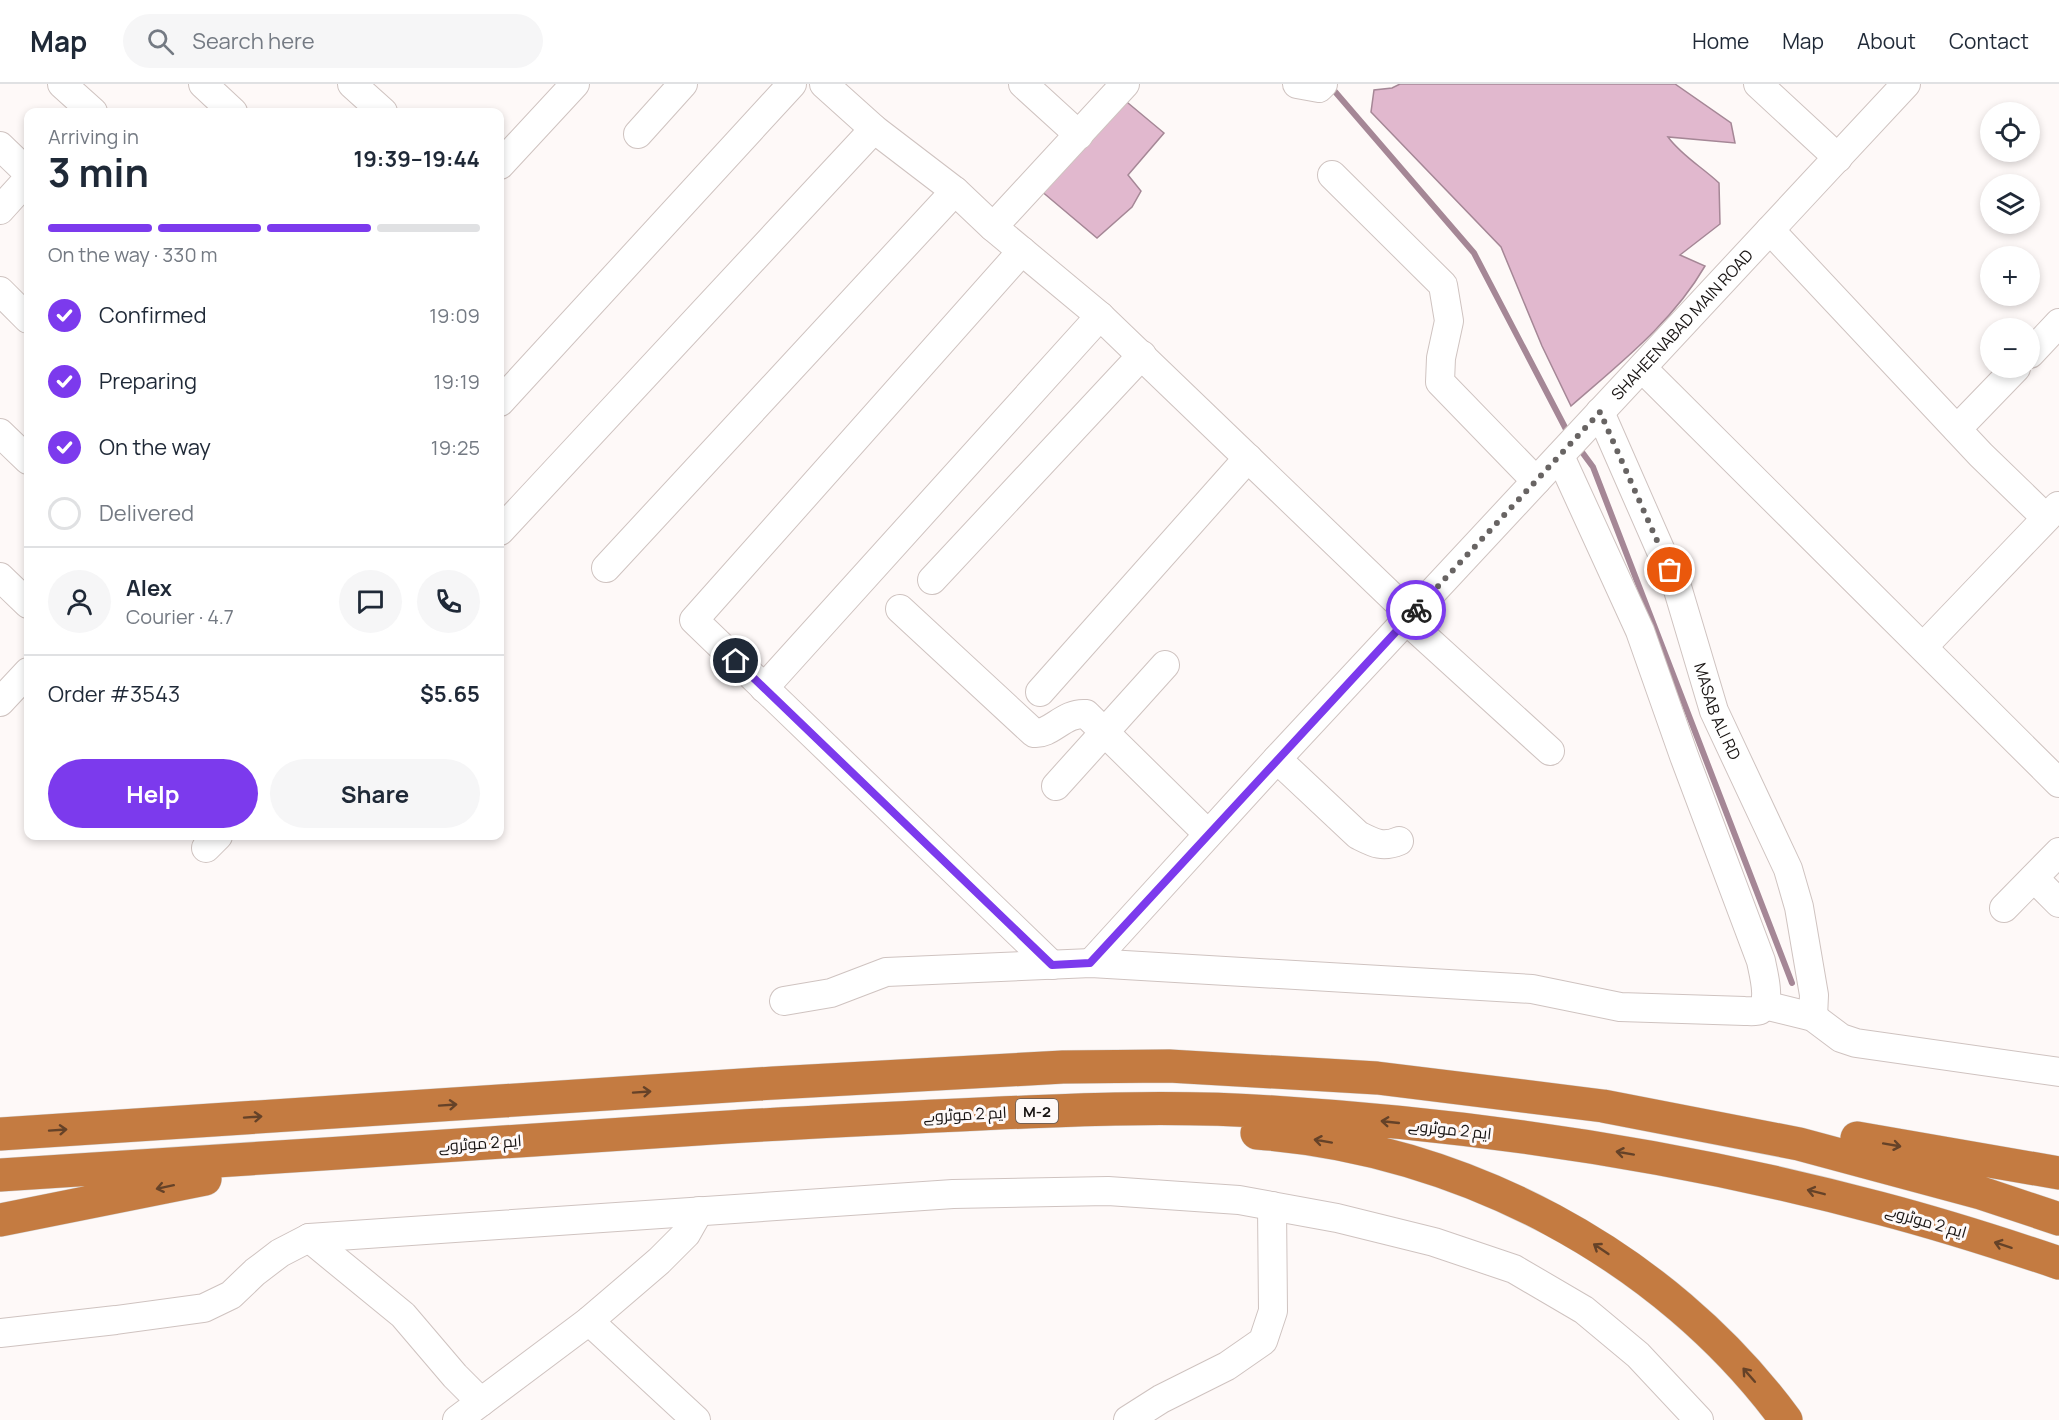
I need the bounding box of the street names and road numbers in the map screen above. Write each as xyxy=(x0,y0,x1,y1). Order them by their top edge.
street label: SHAHEENABAD MAIN ROAD xyxy=(1606,244,1758,405)
street label: MASAB ALI RD xyxy=(1689,660,1746,764)
road number: M-2 xyxy=(1016,1099,1058,1123)
street label: ایم 2 موٹروے xyxy=(923,1101,1007,1128)
street label: ایم 2 موٹروے xyxy=(1407,1114,1493,1145)
street label: ایم 2 موٹروے xyxy=(438,1129,523,1158)
street label: ایم 2 موٹروے xyxy=(1883,1199,1969,1244)

